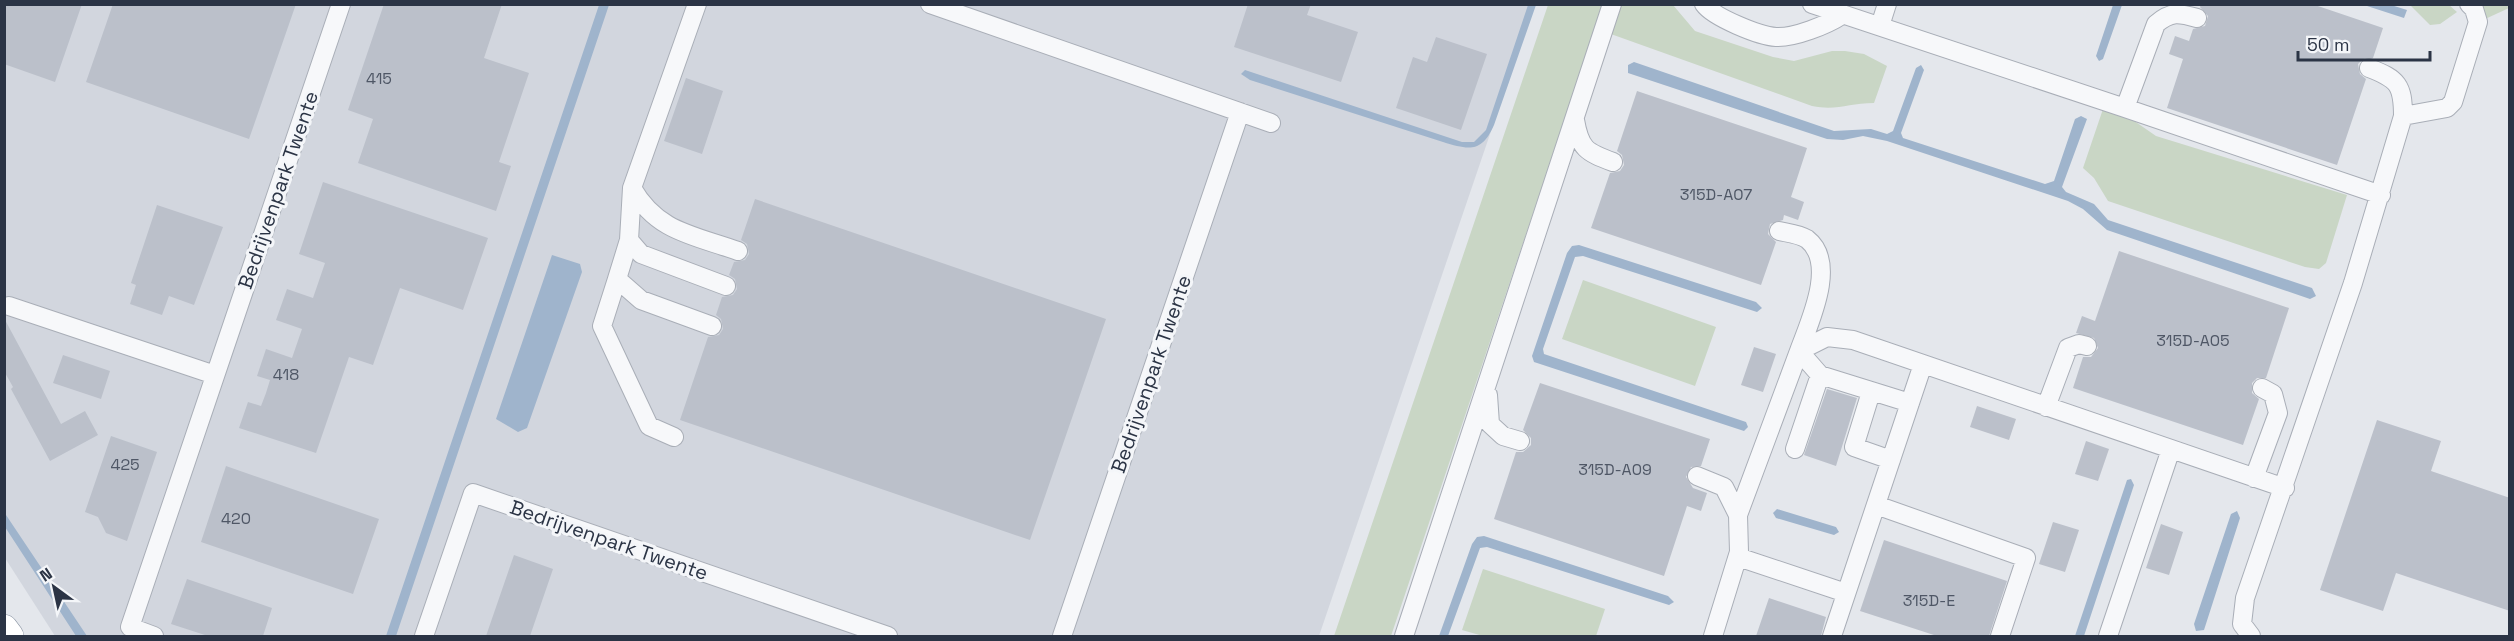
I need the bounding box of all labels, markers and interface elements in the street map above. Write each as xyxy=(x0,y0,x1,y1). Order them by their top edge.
scale bar xyxy=(2298,24,2430,62)
text: 50 m xyxy=(2307,33,2349,56)
house number: 415 xyxy=(366,68,392,89)
street label: Bedrijvenpark Twente xyxy=(232,88,324,292)
house number: 315D-A07 xyxy=(1680,184,1752,205)
street label: Bedrijvenpark Twente xyxy=(1105,272,1197,476)
house number: 315D-A05 xyxy=(2156,330,2230,351)
house number: 418 xyxy=(273,364,299,385)
house number: 425 xyxy=(110,454,140,475)
house number: 315D-A09 xyxy=(1578,459,1652,480)
street label: Bedrijvenpark Twente xyxy=(507,494,711,586)
house number: 420 xyxy=(221,508,251,529)
north arrow xyxy=(24,557,84,617)
text: N xyxy=(36,563,56,587)
house number: 315D-E xyxy=(1903,590,1955,611)

